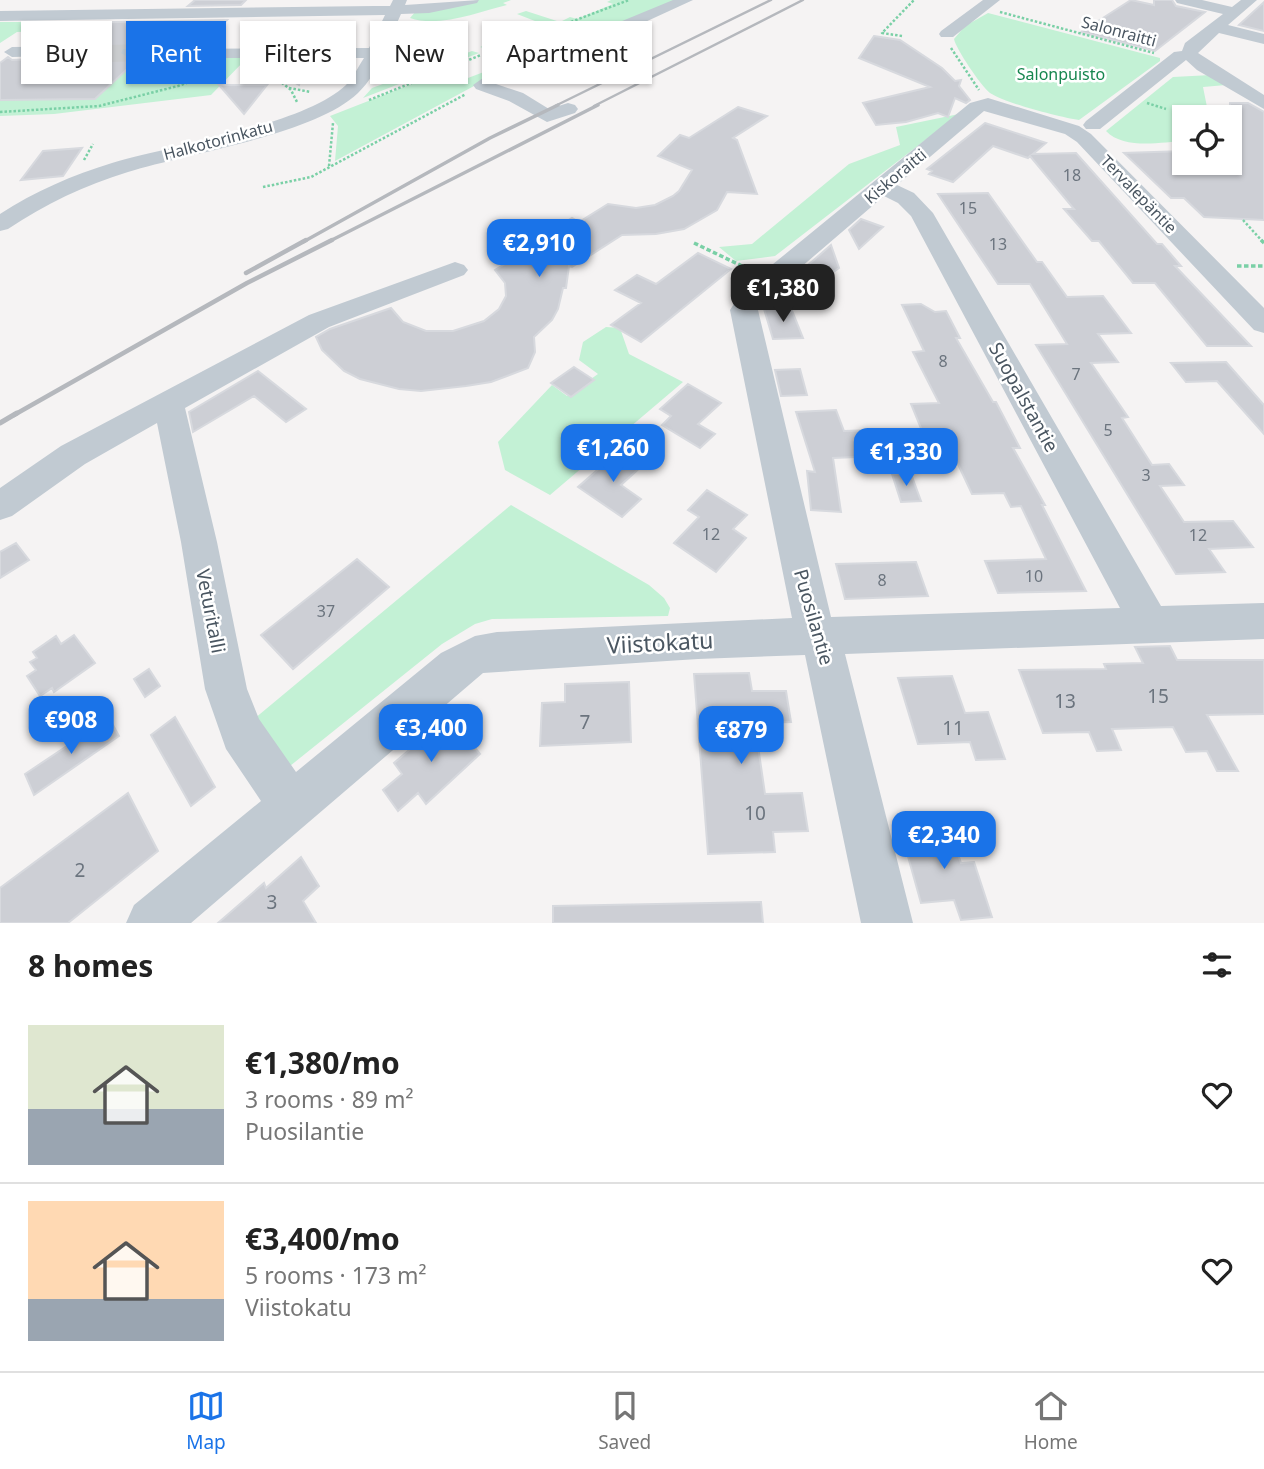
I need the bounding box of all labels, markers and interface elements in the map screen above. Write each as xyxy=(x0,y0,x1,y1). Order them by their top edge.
street label: Salonraitti xyxy=(1079,10,1159,52)
chip: Buy xyxy=(21,21,112,84)
chip: Rent xyxy=(126,21,226,84)
chip: Filters xyxy=(240,21,356,84)
chip: New xyxy=(370,21,468,84)
chip: Apartment xyxy=(482,21,652,84)
park label: Salonpuisto xyxy=(1017,63,1105,85)
map controls xyxy=(1172,105,1242,175)
button: locate xyxy=(1172,105,1242,175)
street label: Halkotorinkatu xyxy=(161,115,275,165)
street label: Kiskoraitti xyxy=(859,143,931,209)
street label: Tervalepäntie xyxy=(1096,150,1182,238)
house number: 18 xyxy=(1063,164,1081,186)
house number: 15 xyxy=(959,197,977,219)
pin: €2,910 xyxy=(482,219,596,279)
text: €2,910 xyxy=(503,226,575,258)
house number: 13 xyxy=(989,233,1007,255)
pin: €1,380 xyxy=(726,264,840,324)
text: €1,380 xyxy=(747,271,819,303)
street label: Suopalstantie xyxy=(983,337,1065,457)
house number: 8 xyxy=(938,350,948,372)
house number: 7 xyxy=(1071,363,1081,385)
house number: 5 xyxy=(1103,419,1113,441)
pin: €1,260 xyxy=(556,424,670,484)
pin: €1,330 xyxy=(849,428,963,488)
text: €1,260 xyxy=(577,431,649,463)
text: €1,330 xyxy=(870,435,942,467)
house number: 3 xyxy=(1141,464,1151,486)
house number: 12 xyxy=(702,523,720,545)
house number: 12 xyxy=(1189,524,1207,546)
house number: 10 xyxy=(1025,565,1043,587)
street label: Puosilantie xyxy=(788,566,840,668)
street label: Veturitalli xyxy=(190,567,232,655)
house number: 8 xyxy=(877,569,887,591)
house number: 37 xyxy=(317,600,335,622)
street label: Viistokatu xyxy=(606,623,714,661)
house number: 15 xyxy=(1147,683,1169,709)
house number: 13 xyxy=(1054,688,1076,714)
pin: €908 xyxy=(30,696,112,756)
text: €908 xyxy=(45,703,97,735)
pin: €3,400 xyxy=(374,704,488,764)
pin: €879 xyxy=(700,706,782,766)
house number: 7 xyxy=(580,709,590,735)
text: €3,400 xyxy=(395,711,467,743)
text: €879 xyxy=(715,713,767,745)
house number: 11 xyxy=(942,715,964,741)
house number: 10 xyxy=(744,800,766,826)
pin: €2,340 xyxy=(887,812,1001,871)
text: €2,340 xyxy=(908,818,980,850)
house number: 2 xyxy=(75,857,85,883)
house number: 3 xyxy=(267,889,277,915)
text: 8 homes xyxy=(28,945,153,986)
icon: filters xyxy=(1198,946,1236,984)
text: €1,380/mo xyxy=(245,1042,400,1083)
icon: home xyxy=(84,1053,168,1137)
icon: heart xyxy=(1198,1076,1236,1114)
text: 3 rooms · 89 m² xyxy=(245,1083,414,1115)
text: Puosilantie xyxy=(245,1115,364,1147)
text: €3,400/mo xyxy=(245,1218,400,1259)
icon: home xyxy=(84,1229,168,1313)
icon: heart xyxy=(1198,1252,1236,1290)
text: 5 rooms · 173 m² xyxy=(245,1259,427,1291)
text: Viistokatu xyxy=(245,1291,352,1323)
tab: Map xyxy=(186,1387,226,1455)
tab: Saved xyxy=(598,1387,651,1455)
tab: Home xyxy=(1024,1387,1078,1455)

